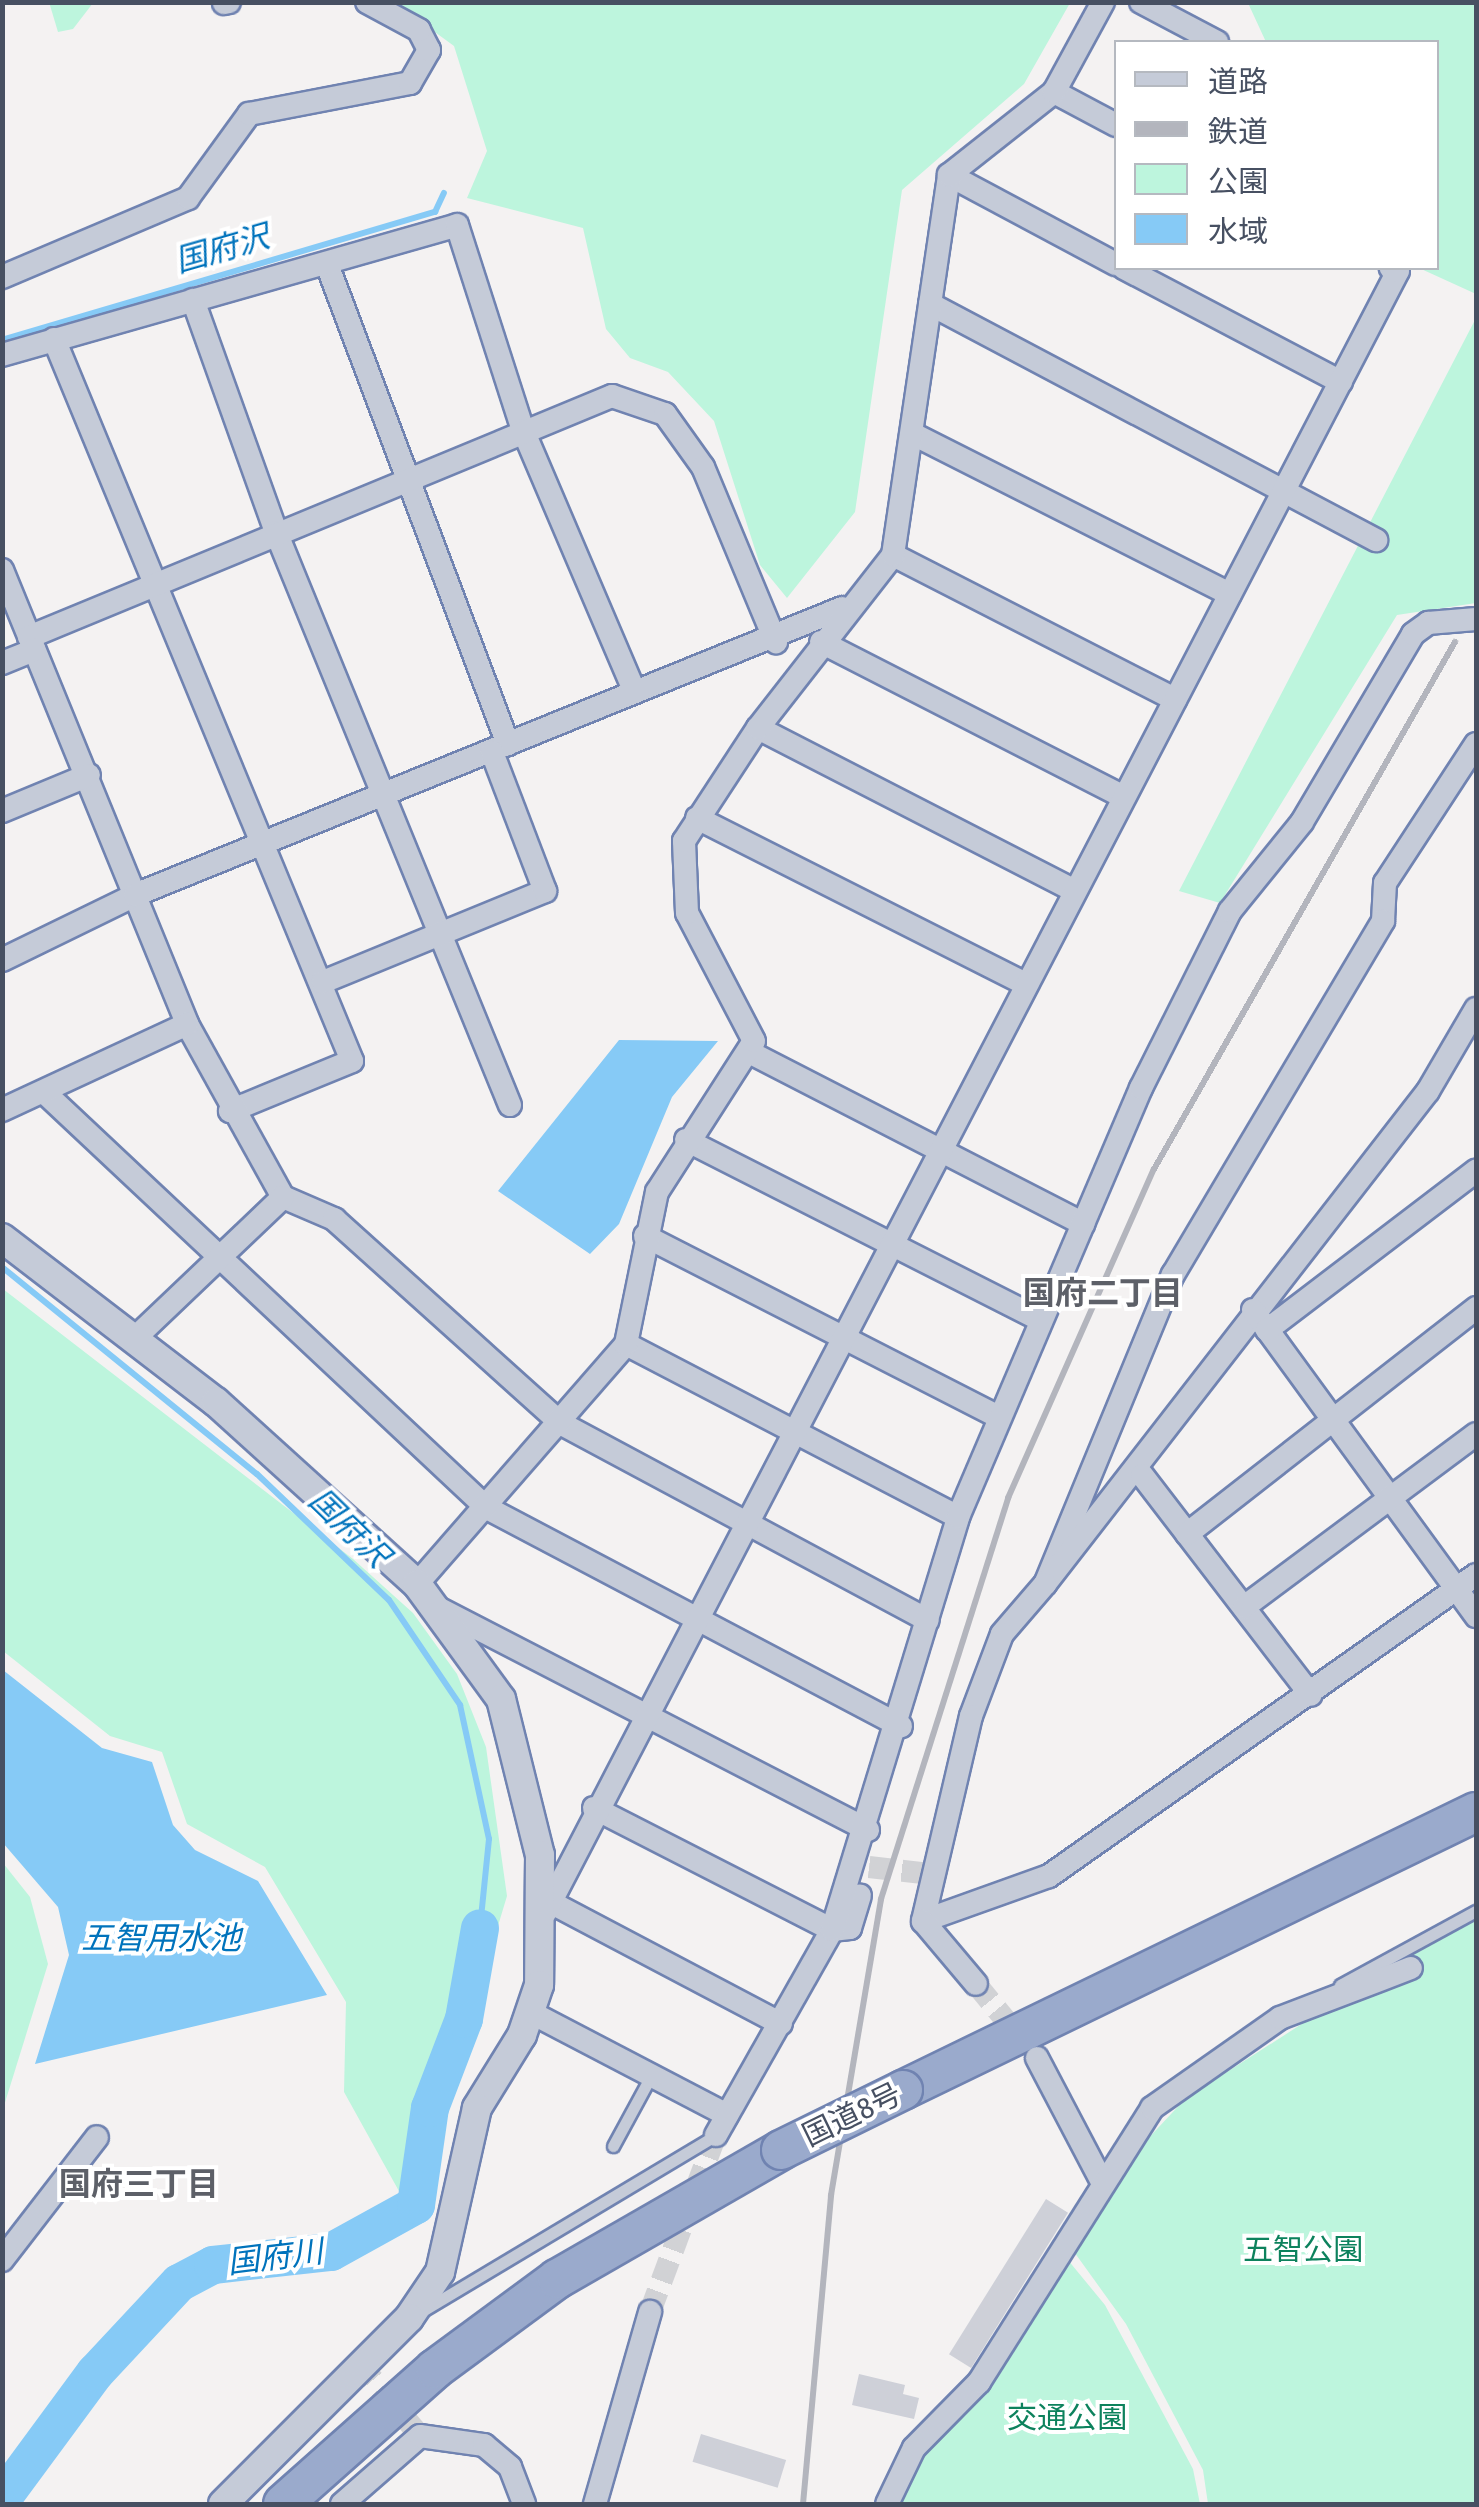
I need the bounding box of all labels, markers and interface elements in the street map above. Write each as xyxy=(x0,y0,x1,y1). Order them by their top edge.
legend xyxy=(1114,40,1439,270)
text: 道路 xyxy=(1208,64,1268,100)
text: 鉄道 xyxy=(1208,114,1268,150)
text: 公園 xyxy=(1208,164,1268,200)
text: 水域 xyxy=(1208,214,1268,250)
water label: 国府沢 xyxy=(171,217,273,281)
district label: 国府二丁目 xyxy=(1023,1274,1183,1312)
water label: 国府沢 xyxy=(301,1481,397,1575)
water label: 五智用水池 xyxy=(81,1919,241,1957)
street label: 国道8号 xyxy=(797,2076,907,2154)
district label: 国府三丁目 xyxy=(59,2165,219,2203)
water label: 国府川 xyxy=(225,2232,325,2282)
park label: 五智公園 xyxy=(1243,2232,1363,2268)
park label: 交通公園 xyxy=(1007,2400,1127,2436)

